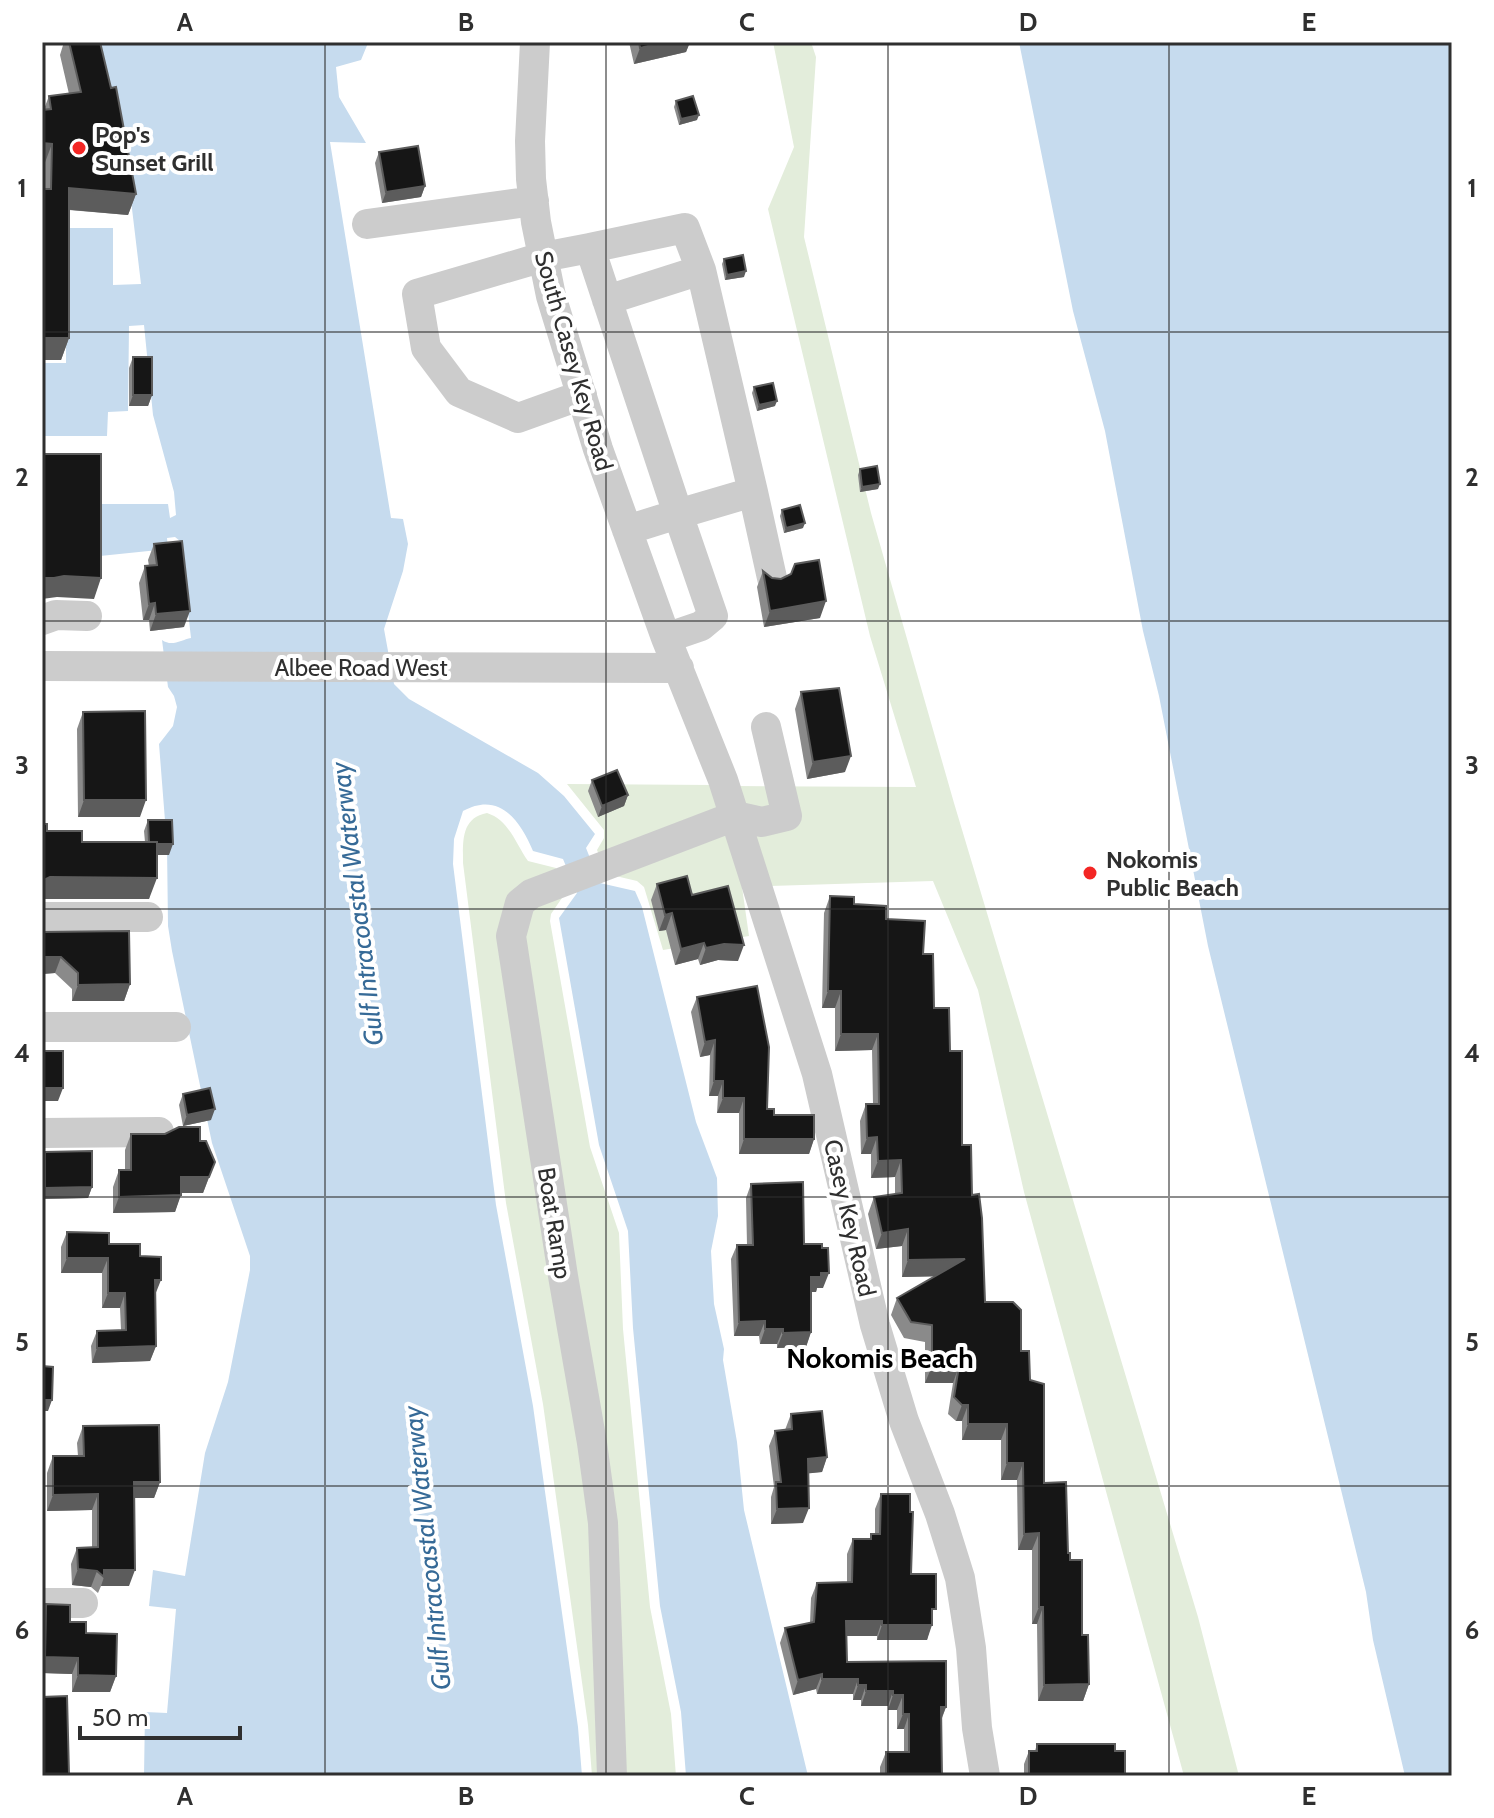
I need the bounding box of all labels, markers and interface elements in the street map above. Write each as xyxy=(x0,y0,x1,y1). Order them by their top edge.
text: A xyxy=(177,6,194,38)
text: B xyxy=(458,6,474,38)
text: C xyxy=(739,6,755,38)
text: D xyxy=(1019,6,1037,38)
text: E xyxy=(1302,6,1316,38)
place label: Pop's Sunset Grill xyxy=(95,120,214,177)
marker: Pop's Sunset Grill xyxy=(70,139,88,157)
text: 1 xyxy=(17,172,27,204)
text: 1 xyxy=(1467,172,1477,204)
street label: South Casey Key Road xyxy=(529,248,619,474)
text: 2 xyxy=(15,461,29,493)
text: 2 xyxy=(1465,461,1479,493)
street label: Albee Road West xyxy=(274,653,448,682)
text: 3 xyxy=(15,749,29,781)
text: 3 xyxy=(1465,749,1479,781)
water label: Gulf Intracoastal Waterway xyxy=(324,759,390,1048)
place label: Nokomis Public Beach xyxy=(1106,845,1239,902)
marker: Nokomis Public Beach xyxy=(1081,864,1099,882)
text: 4 xyxy=(14,1037,30,1069)
text: 4 xyxy=(1464,1037,1480,1069)
street label: Casey Key Road xyxy=(818,1137,882,1299)
street label: Boat Ramp xyxy=(532,1165,578,1281)
text: 5 xyxy=(15,1326,29,1358)
text: 5 xyxy=(1465,1326,1479,1358)
district label: Nokomis Beach xyxy=(786,1341,974,1375)
water label: Gulf Intracoastal Waterway xyxy=(396,1403,458,1692)
text: 6 xyxy=(15,1614,29,1646)
text: 6 xyxy=(1465,1614,1479,1646)
scale bar xyxy=(80,1690,240,1740)
text: 50 m xyxy=(92,1703,148,1732)
text: A xyxy=(177,1780,194,1812)
text: B xyxy=(458,1780,474,1812)
text: C xyxy=(739,1780,755,1812)
text: D xyxy=(1019,1780,1037,1812)
text: E xyxy=(1302,1780,1316,1812)

